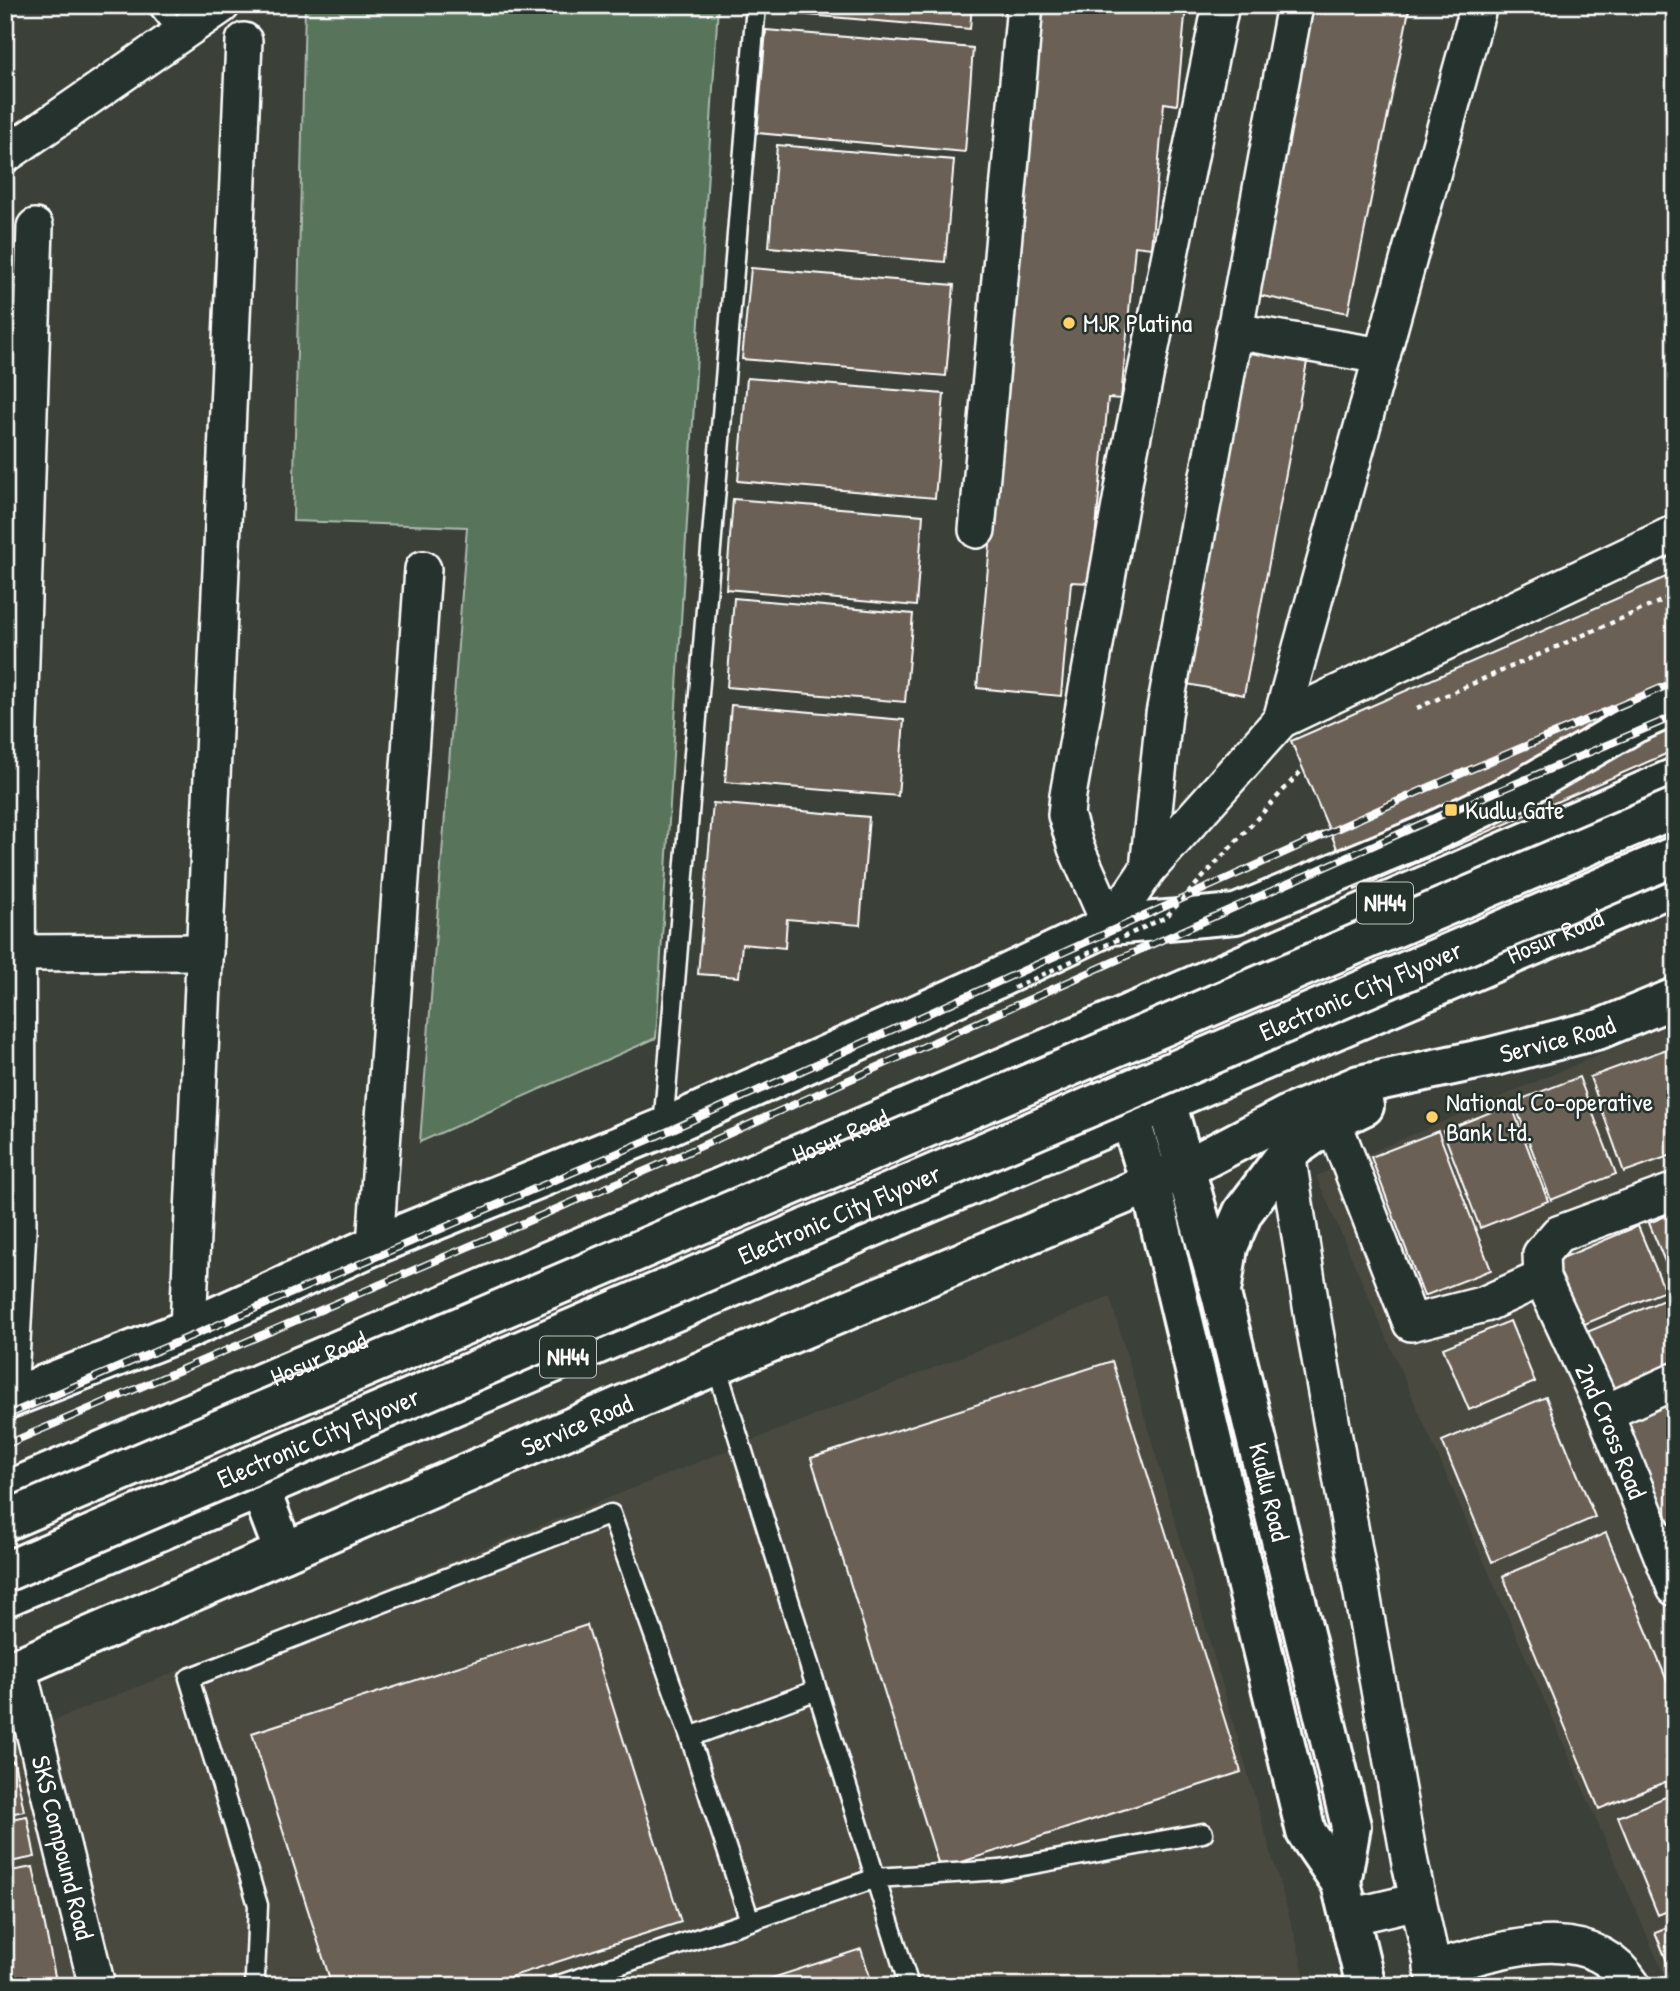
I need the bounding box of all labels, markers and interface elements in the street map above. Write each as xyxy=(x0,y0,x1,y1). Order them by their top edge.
place label: MJR Platina xyxy=(1083,305,1192,340)
marker: MJR Platina xyxy=(1061,315,1077,331)
place label: Kudlu Gate xyxy=(1465,792,1564,827)
marker: Kudlu Gate xyxy=(1443,802,1459,818)
road number: NH44 xyxy=(1357,882,1413,923)
street label: Hosur Road xyxy=(1501,900,1608,972)
street label: Electronic City Flyover xyxy=(1254,931,1467,1049)
street label: Service Road xyxy=(1496,1007,1620,1071)
place label: National Co-operative Bank Ltd. xyxy=(1446,1084,1653,1149)
street label: Hosur Road xyxy=(787,1100,894,1172)
marker: National Co-operative Bank Ltd. xyxy=(1424,1109,1440,1125)
street label: Electronic City Flyover xyxy=(733,1155,946,1273)
street label: Hosur Road xyxy=(265,1322,372,1394)
road number: NH44 xyxy=(540,1336,596,1378)
street label: 2nd Cross Road xyxy=(1567,1358,1655,1504)
street label: Electronic City Flyover xyxy=(212,1378,425,1496)
street label: Service Road xyxy=(516,1385,637,1464)
street label: Kudlu Road xyxy=(1241,1439,1299,1544)
street label: SKS Compound Road xyxy=(24,1752,103,1943)

